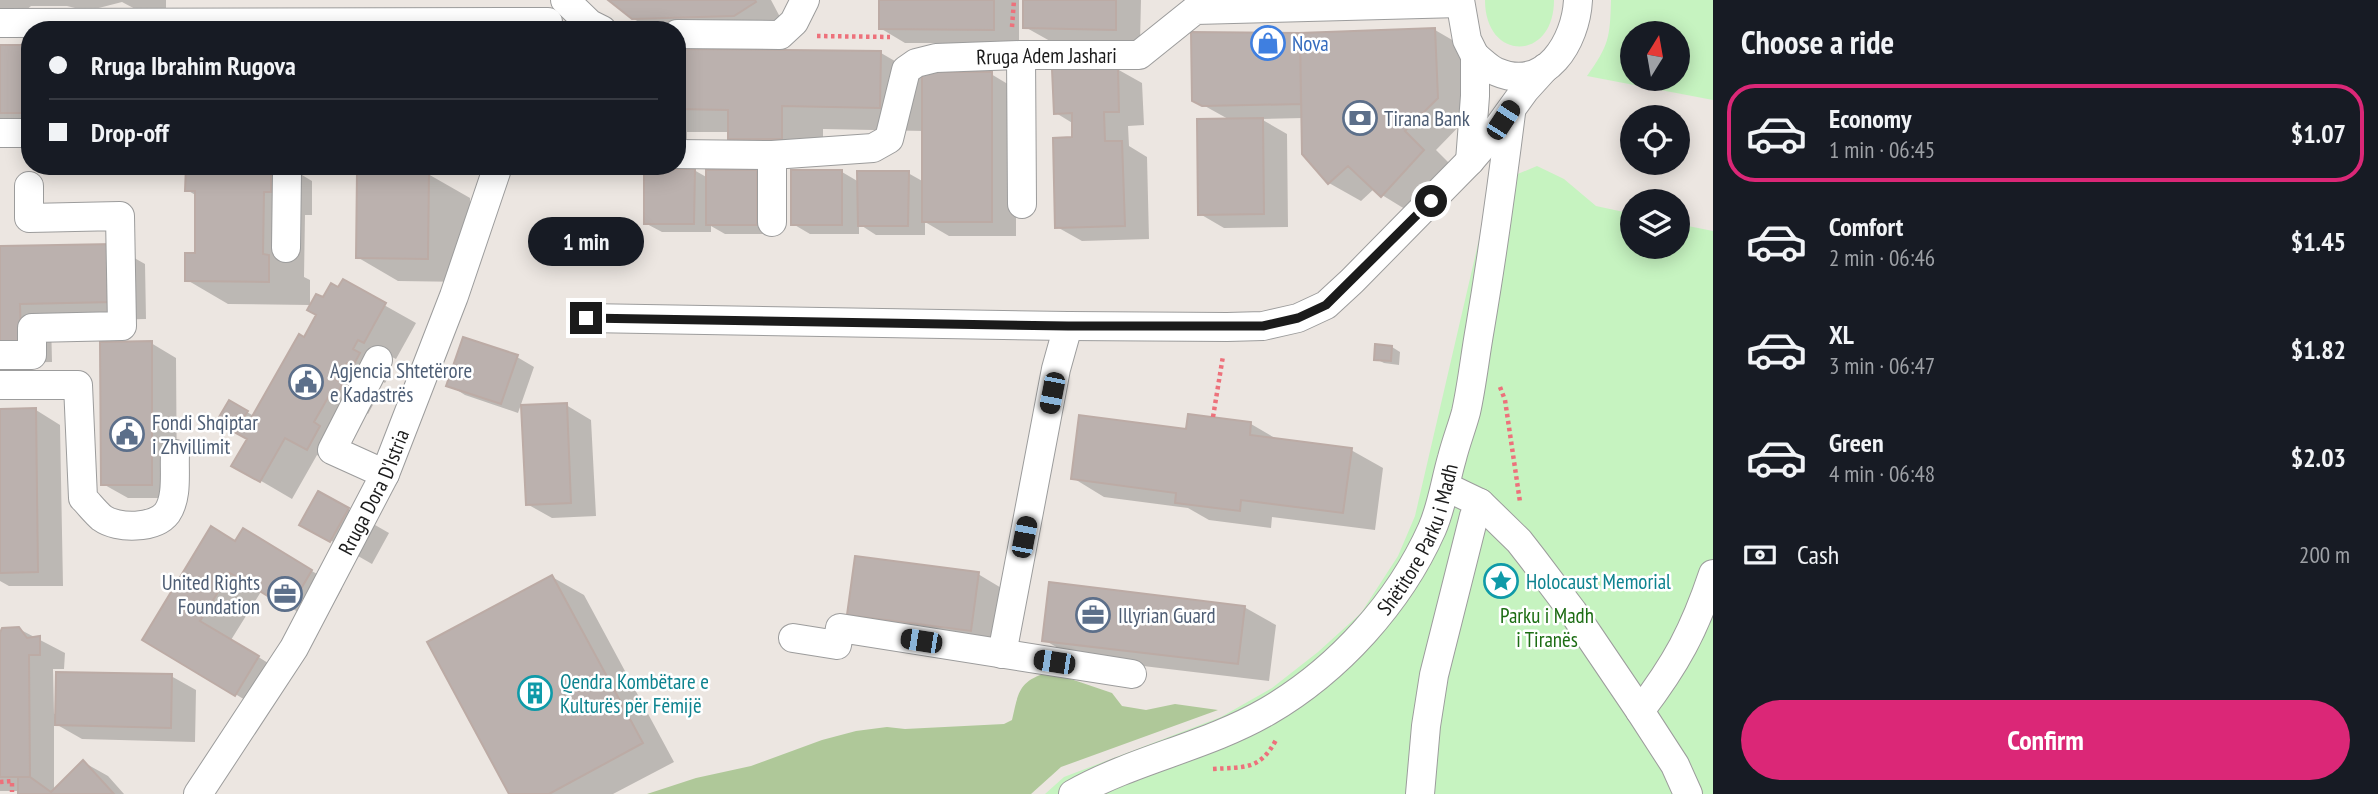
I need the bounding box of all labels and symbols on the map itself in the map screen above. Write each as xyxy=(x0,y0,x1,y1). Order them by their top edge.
north arrow xyxy=(1620,21,1690,91)
shop icon: Nova xyxy=(1249,24,1287,62)
place label: Nova xyxy=(1292,30,1329,57)
street label: Rruga Adem Jashari xyxy=(976,41,1117,70)
car xyxy=(1483,97,1524,143)
bank icon: Tirana Bank xyxy=(1341,99,1379,137)
place label: Tirana Bank xyxy=(1384,105,1470,132)
route start xyxy=(1415,185,1447,217)
callout: 1 min xyxy=(528,216,644,266)
route end xyxy=(570,302,602,334)
place label: Agjencia Shtetërore e Kadastrës xyxy=(330,357,472,408)
public building icon: Agjencia Shtetërore e Kadastrës xyxy=(287,363,325,401)
car xyxy=(1038,370,1067,416)
place label: Fondi Shqiptar i Zhvillimit xyxy=(152,409,258,460)
public building icon: Fondi Shqiptar i Zhvillimit xyxy=(108,415,146,453)
street label: Rruga Dora D'Istria xyxy=(332,425,415,559)
street label: Shëtitore Parku i Madh xyxy=(1371,461,1463,620)
car xyxy=(1010,514,1039,560)
place icon: Holocaust Memorial xyxy=(1482,562,1520,600)
place label: Holocaust Memorial xyxy=(1526,568,1671,595)
place label: United Rights Foundation xyxy=(162,569,260,620)
office icon: United Rights Foundation xyxy=(266,575,304,613)
office icon: Illyrian Guard xyxy=(1074,596,1112,634)
place label: Illyrian Guard xyxy=(1118,602,1216,629)
park label: Parku i Madh i Tiranës xyxy=(1500,602,1594,653)
car xyxy=(899,627,944,655)
car xyxy=(1032,648,1077,676)
place label: Qendra Kombëtare e Kulturës për Fëmijë xyxy=(560,668,709,719)
building icon: Qendra Kombëtare e Kulturës për Fëmijë xyxy=(516,674,554,712)

